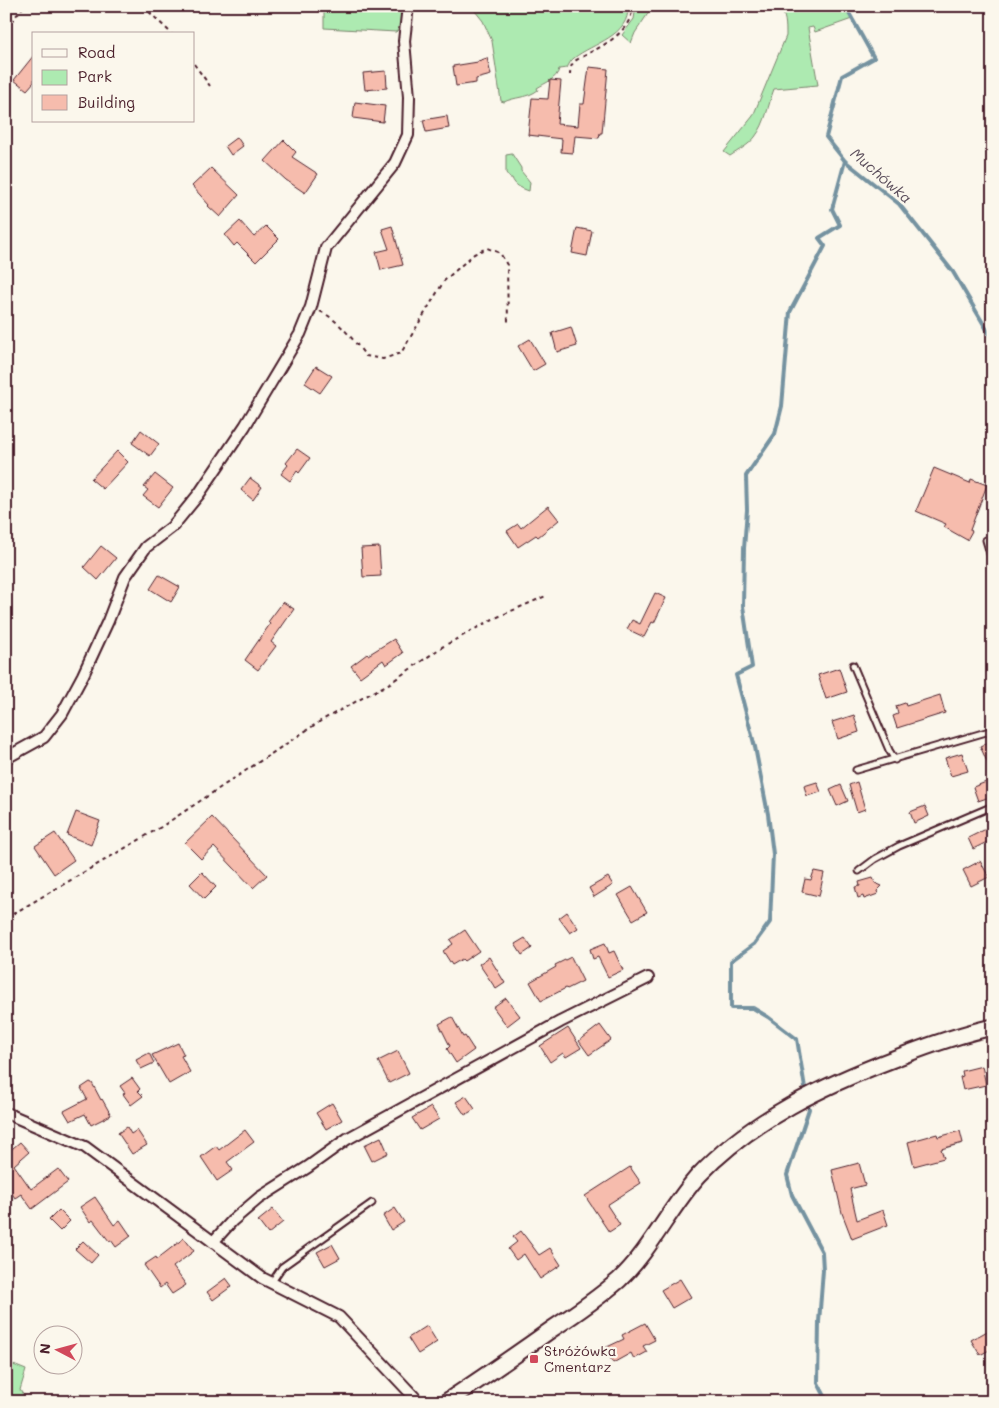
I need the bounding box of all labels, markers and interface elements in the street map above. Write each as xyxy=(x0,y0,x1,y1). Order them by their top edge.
legend xyxy=(32,32,195,122)
text: Road xyxy=(78,42,115,62)
text: Park xyxy=(78,66,112,86)
text: Building xyxy=(78,92,135,112)
water label: Muchówka xyxy=(847,143,917,207)
north arrow xyxy=(32,1326,82,1376)
place label: Stróżówka Cmentarz xyxy=(544,1341,616,1376)
text: N xyxy=(35,1342,55,1355)
marker: Stróżówka Cmentarz xyxy=(528,1353,540,1365)

